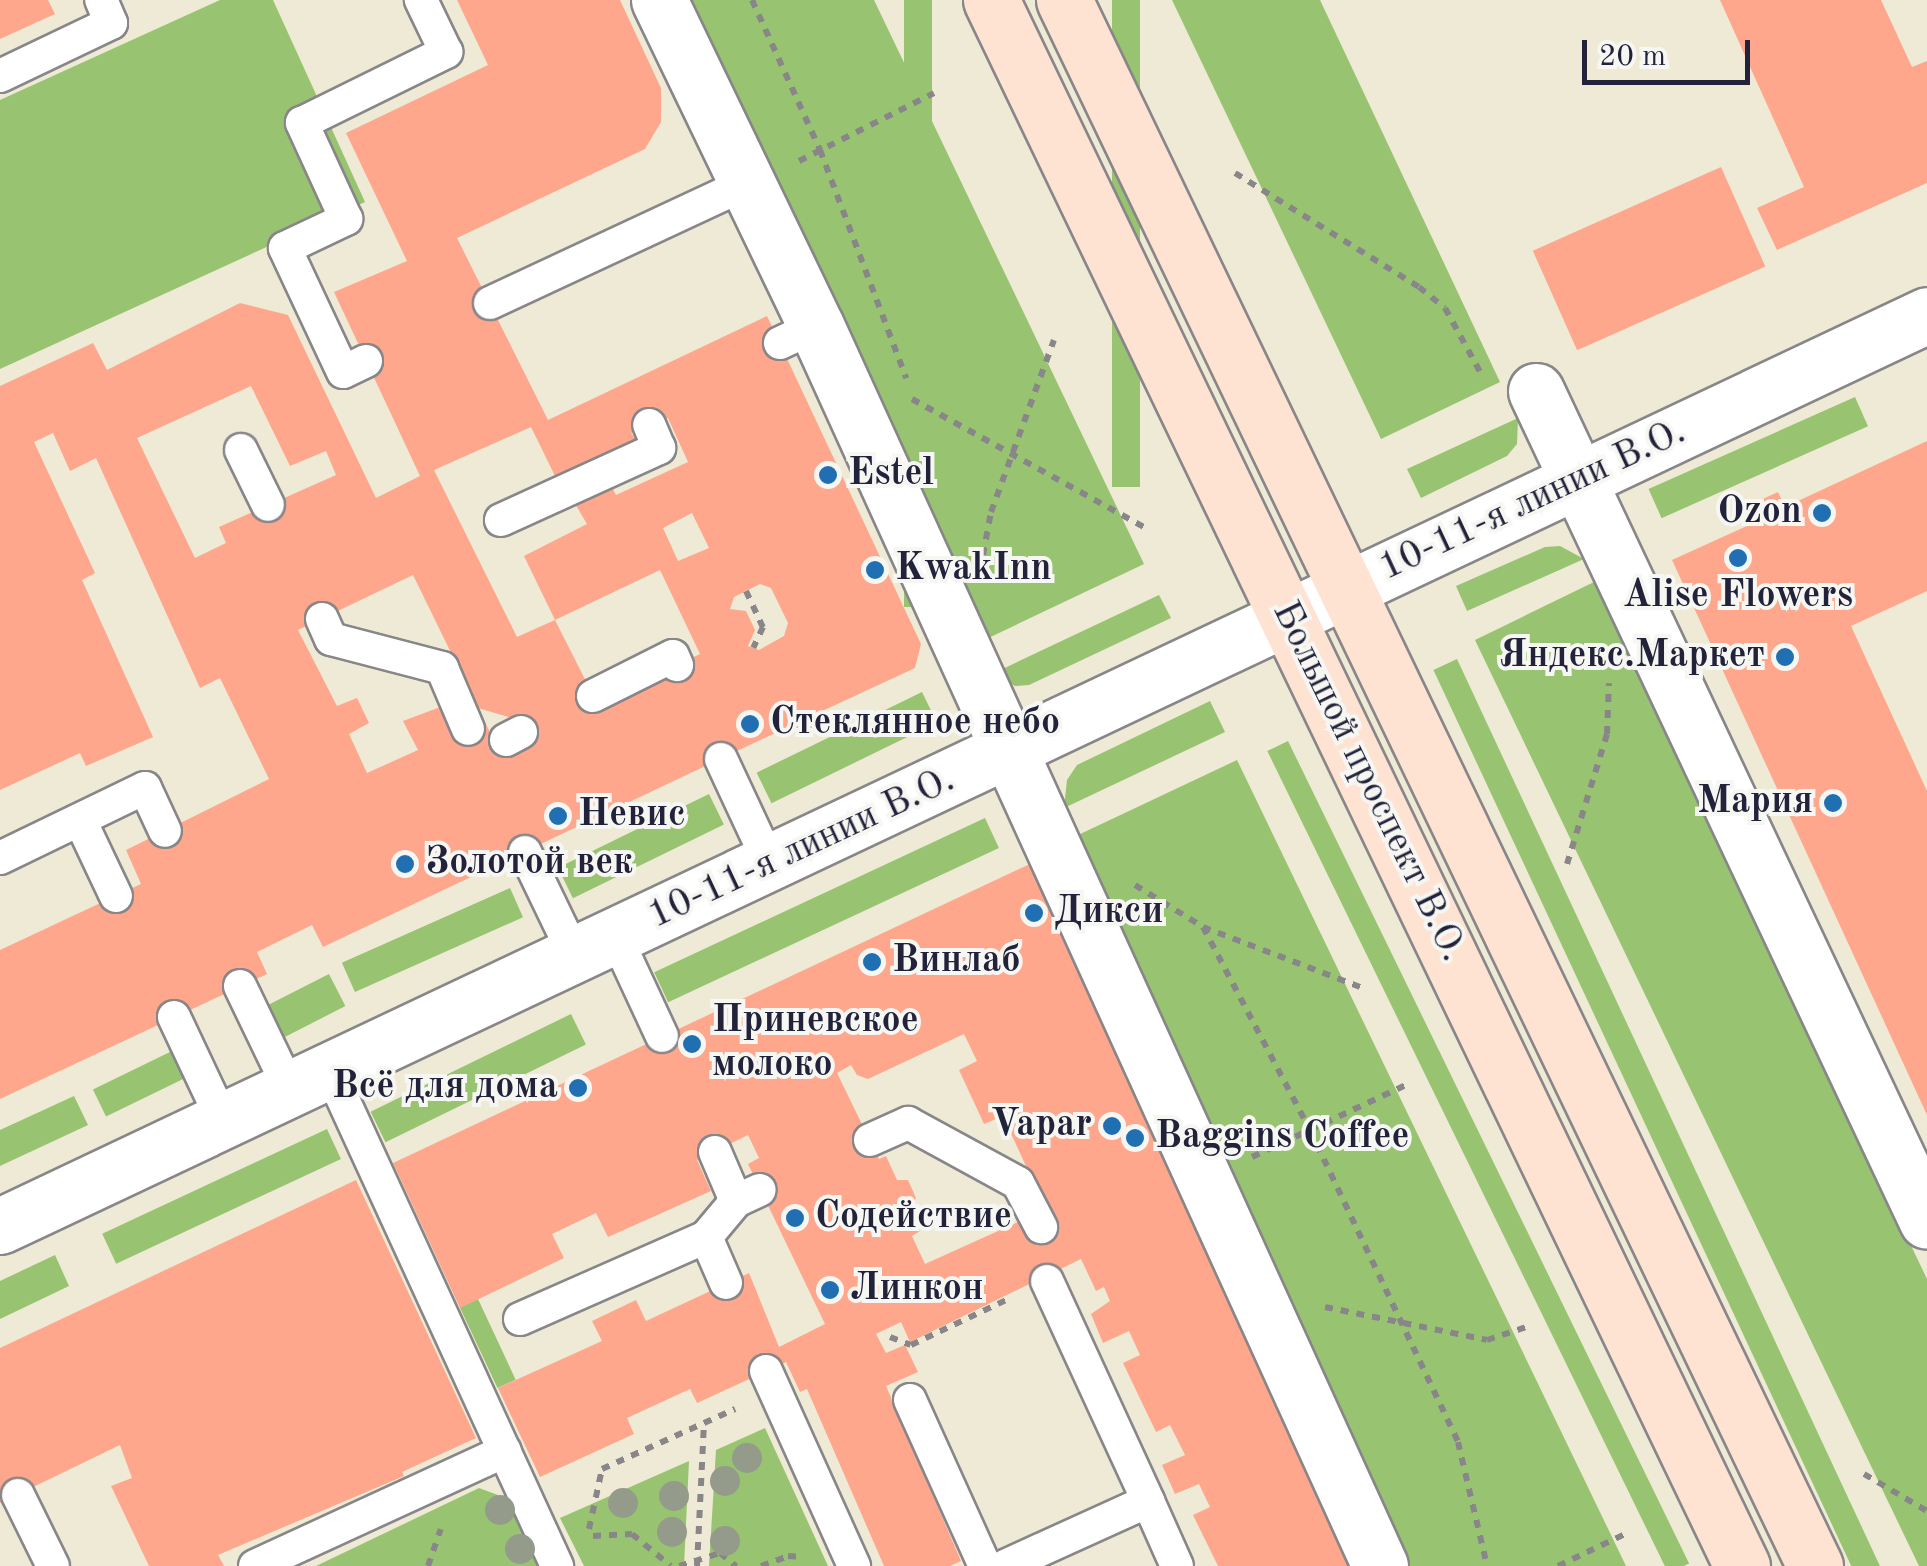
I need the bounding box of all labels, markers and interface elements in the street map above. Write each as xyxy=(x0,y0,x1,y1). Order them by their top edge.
scale bar xyxy=(1587,20,1754,82)
text: 20 m xyxy=(1599,42,1666,72)
street label: 10-11-я линии В.О. xyxy=(1373,410,1693,592)
place label: Estel xyxy=(848,452,934,498)
marker: Estel xyxy=(817,464,839,486)
place label: Ozon xyxy=(1717,490,1802,536)
marker: Ozon xyxy=(1811,502,1833,524)
place label: KwakInn xyxy=(895,547,1052,593)
marker: Alise Flowers xyxy=(1727,547,1749,569)
marker: KwakInn xyxy=(864,559,886,581)
place label: Alise Flowers xyxy=(1623,574,1853,620)
street label: Большой проспект В.О. xyxy=(1261,594,1475,970)
place label: Яндекс.Маркет xyxy=(1500,634,1765,680)
marker: Яндекс.Маркет xyxy=(1774,646,1796,668)
place label: Стеклянное небо xyxy=(770,701,1060,747)
marker: Стеклянное небо xyxy=(739,713,761,735)
street label: 10-11-я линии В.О. xyxy=(642,758,962,940)
place label: Мария xyxy=(1697,780,1813,826)
marker: Мария xyxy=(1822,792,1844,814)
place label: Невис xyxy=(578,793,686,839)
marker: Невис xyxy=(547,805,569,827)
place label: Золотой век xyxy=(425,841,633,887)
marker: Золотой век xyxy=(394,853,416,875)
place label: Дикси xyxy=(1054,890,1163,936)
marker: Дикси xyxy=(1023,902,1045,924)
place label: Винлаб xyxy=(892,939,1021,985)
marker: Винлаб xyxy=(861,951,883,973)
place label: Приневское молоко xyxy=(712,999,919,1088)
marker: Приневское молоко xyxy=(681,1033,703,1055)
place label: Всё для дома xyxy=(332,1065,558,1111)
marker: Всё для дома xyxy=(567,1077,589,1099)
place label: Vapar xyxy=(991,1103,1092,1149)
marker: Vapar xyxy=(1101,1115,1123,1137)
place label: Baggins Coffee xyxy=(1155,1115,1409,1161)
marker: Baggins Coffee xyxy=(1124,1127,1146,1149)
place label: Содействие xyxy=(815,1195,1012,1241)
marker: Содействие xyxy=(784,1207,806,1229)
place label: Линкон xyxy=(850,1267,983,1313)
marker: Линкон xyxy=(819,1279,841,1301)

